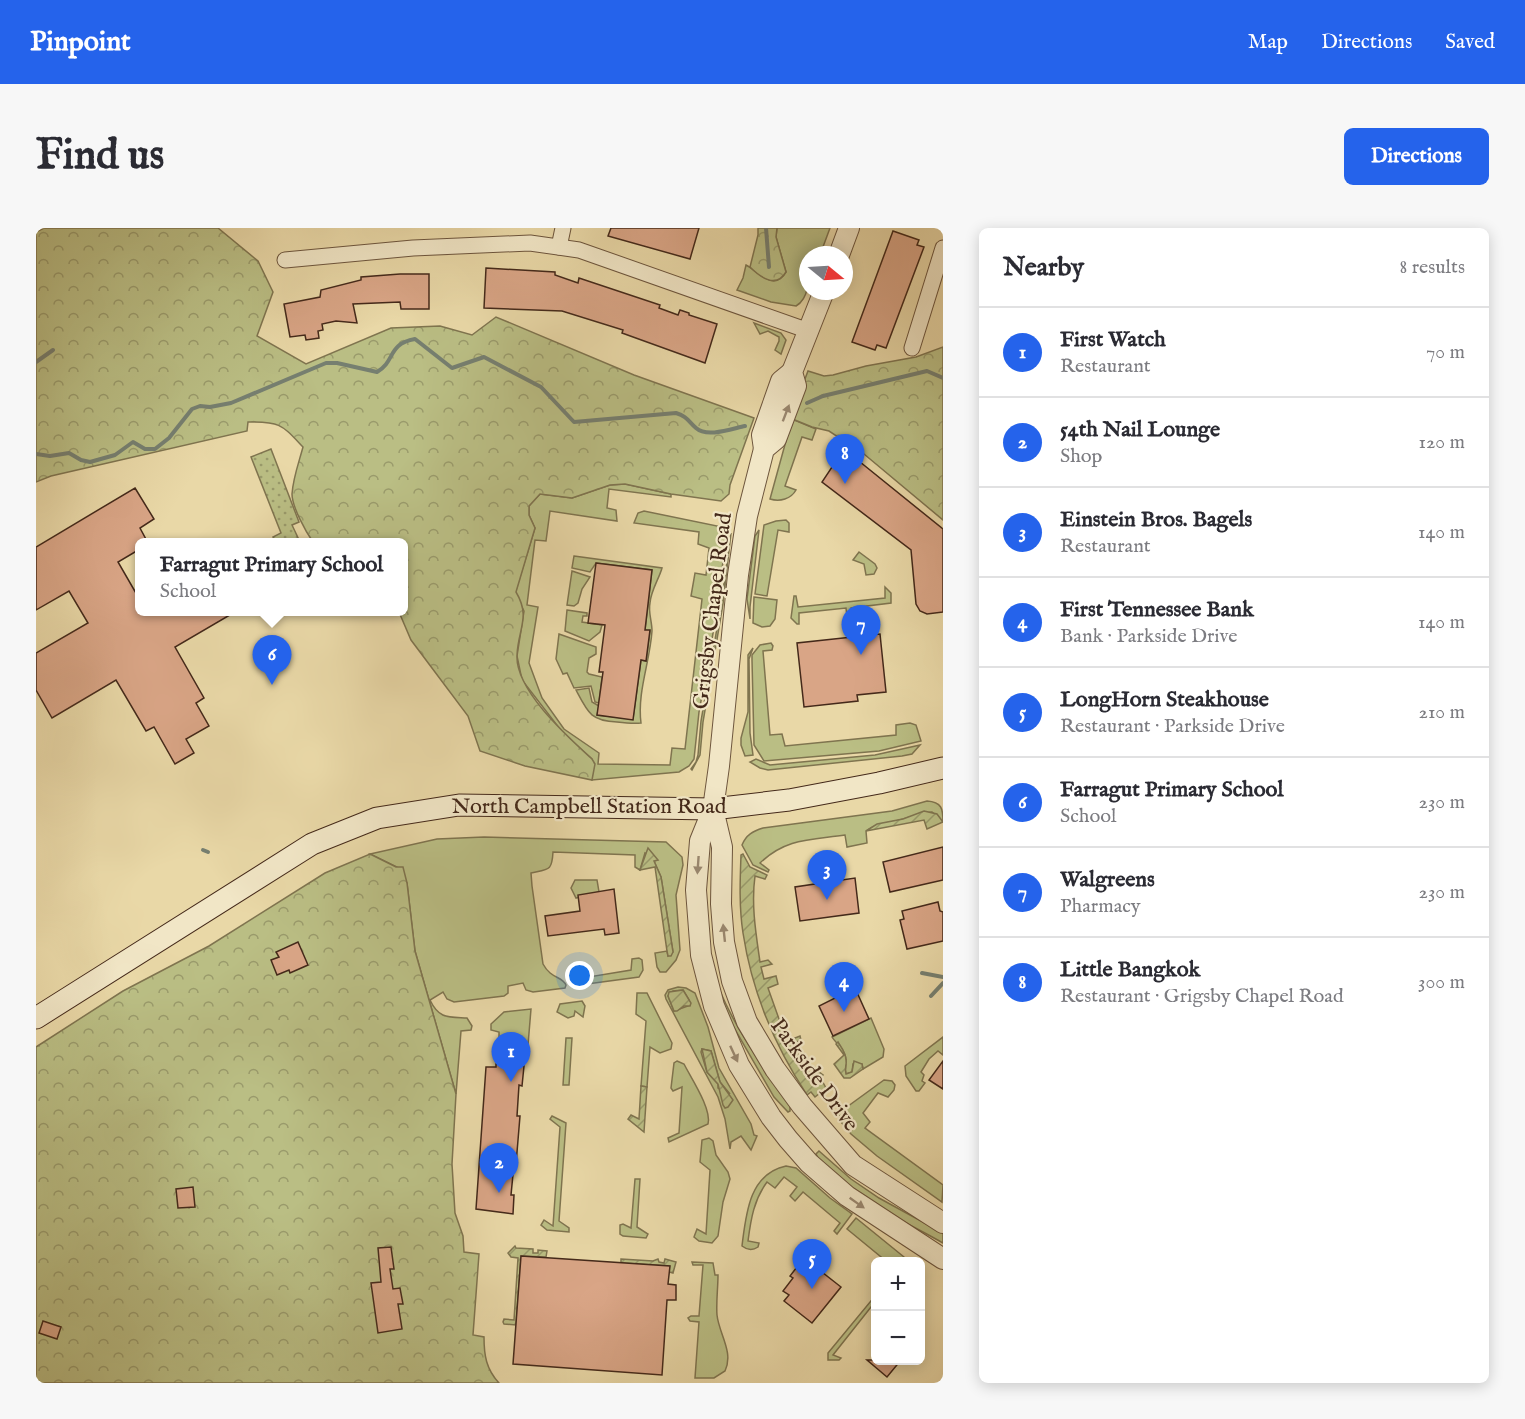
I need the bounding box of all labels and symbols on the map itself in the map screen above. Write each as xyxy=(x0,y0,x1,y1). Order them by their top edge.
north arrow xyxy=(799,246,853,300)
one-way arrow xyxy=(781,404,791,422)
pin: 8 xyxy=(826,434,864,484)
street label: Grigsby Chapel Road xyxy=(687,511,739,711)
pin: 7 xyxy=(842,606,880,655)
pin: 6 xyxy=(252,636,292,685)
street label: North Campbell Station Road xyxy=(452,793,727,821)
pin: 3 xyxy=(808,850,846,900)
one-way arrow xyxy=(693,855,703,874)
one-way arrow xyxy=(719,924,728,943)
your location xyxy=(565,961,594,990)
pin: 4 xyxy=(824,962,864,1012)
street label: Parkside Drive xyxy=(764,1013,864,1137)
pin: 1 xyxy=(492,1032,530,1082)
one-way arrow xyxy=(729,1046,738,1063)
pin: 2 xyxy=(480,1144,518,1193)
one-way arrow xyxy=(848,1197,864,1209)
pin: 5 xyxy=(792,1240,832,1289)

